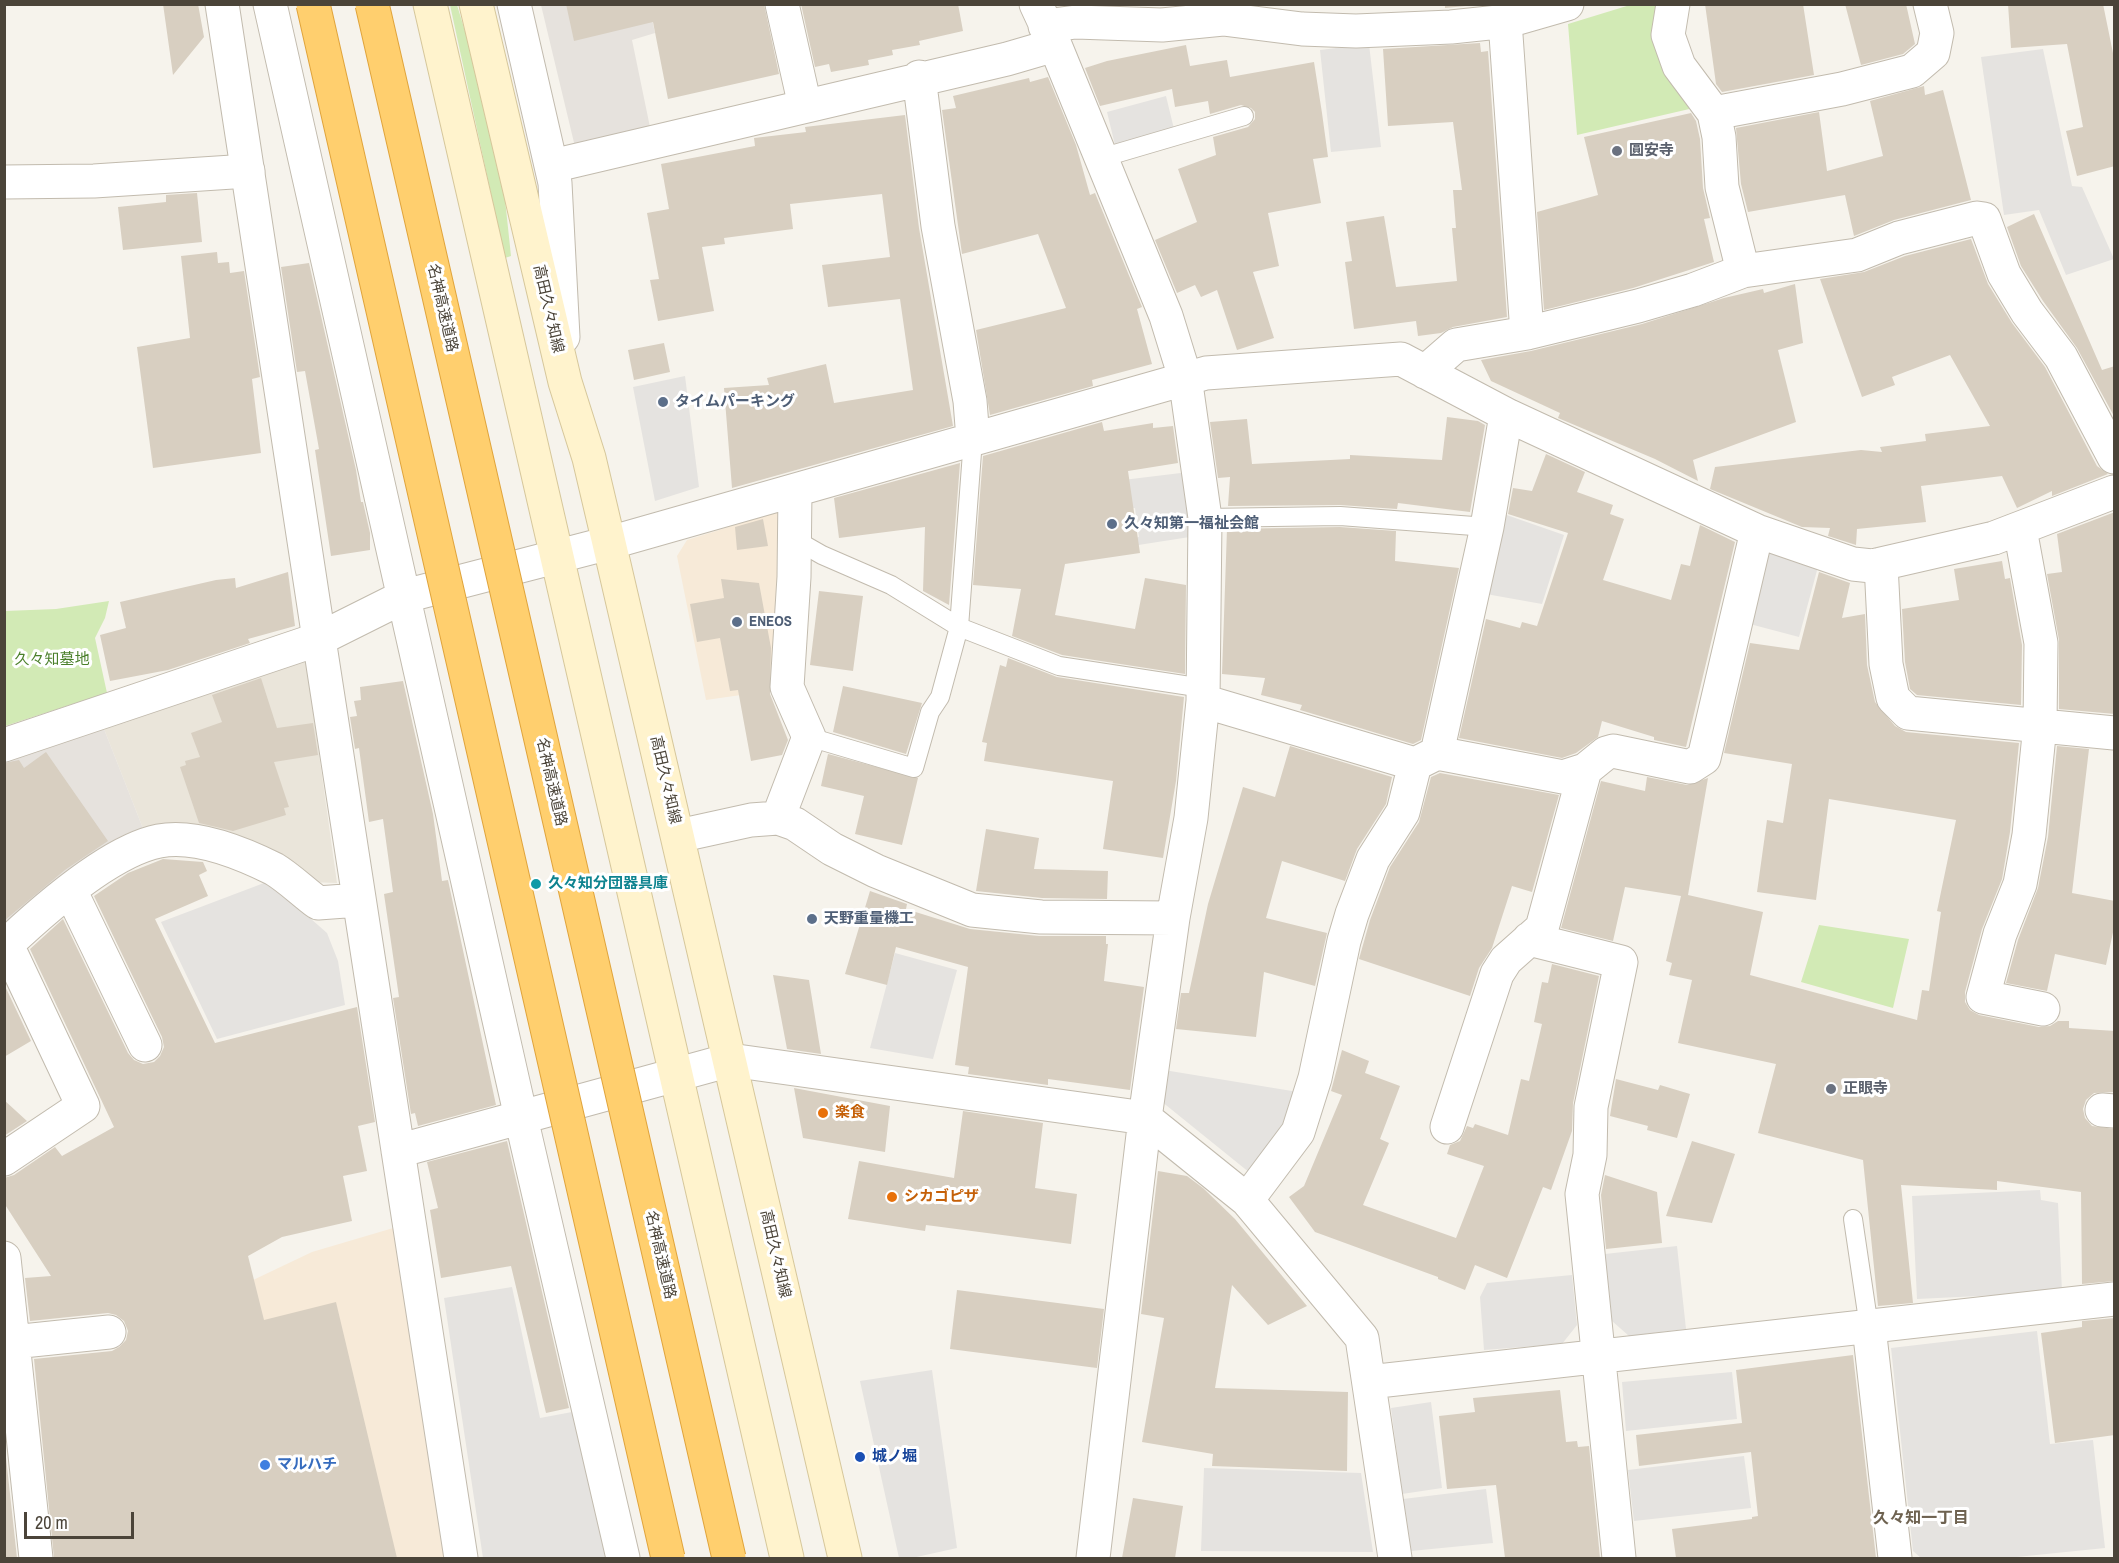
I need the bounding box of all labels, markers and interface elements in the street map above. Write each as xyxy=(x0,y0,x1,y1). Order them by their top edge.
place label: 圓安寺 xyxy=(1629,142,1674,160)
marker: 圓安寺 xyxy=(1610,144,1624,158)
street label: 名神高速道路 xyxy=(423,262,461,354)
street label: 高田久々知線 xyxy=(529,263,567,355)
place label: タイムパーキング xyxy=(675,393,795,411)
marker: タイムパーキング xyxy=(656,395,670,409)
place label: 久々知第一福祉会館 xyxy=(1124,515,1259,533)
marker: 久々知第一福祉会館 xyxy=(1105,517,1119,531)
place label: ENEOS xyxy=(749,613,792,631)
marker: ENEOS xyxy=(730,615,744,629)
park label: 久々知墓地 xyxy=(15,651,89,669)
street label: 高田久々知線 xyxy=(646,734,684,826)
street label: 名神高速道路 xyxy=(532,736,570,828)
place label: 久々知分団器具庫 xyxy=(548,875,668,893)
marker: 久々知分団器具庫 xyxy=(529,877,543,891)
place label: 天野重量機工 xyxy=(824,910,914,928)
marker: 天野重量機工 xyxy=(805,912,819,926)
place label: 正眼寺 xyxy=(1843,1080,1888,1098)
marker: 正眼寺 xyxy=(1824,1082,1838,1096)
place label: 楽食 xyxy=(835,1104,865,1122)
marker: 楽食 xyxy=(816,1106,830,1120)
place label: シカゴピザ xyxy=(904,1188,979,1206)
marker: シカゴピザ xyxy=(885,1190,899,1204)
street label: 高田久々知線 xyxy=(756,1208,794,1300)
street label: 名神高速道路 xyxy=(641,1209,679,1301)
place label: 城ノ堀 xyxy=(872,1448,917,1466)
marker: 城ノ堀 xyxy=(853,1450,867,1464)
place label: マルハチ xyxy=(277,1456,337,1474)
marker: マルハチ xyxy=(258,1458,272,1472)
scale bar xyxy=(27,1500,136,1538)
district label: 久々知一丁目 xyxy=(1873,1509,1969,1529)
text: 20 m xyxy=(35,1510,68,1535)

